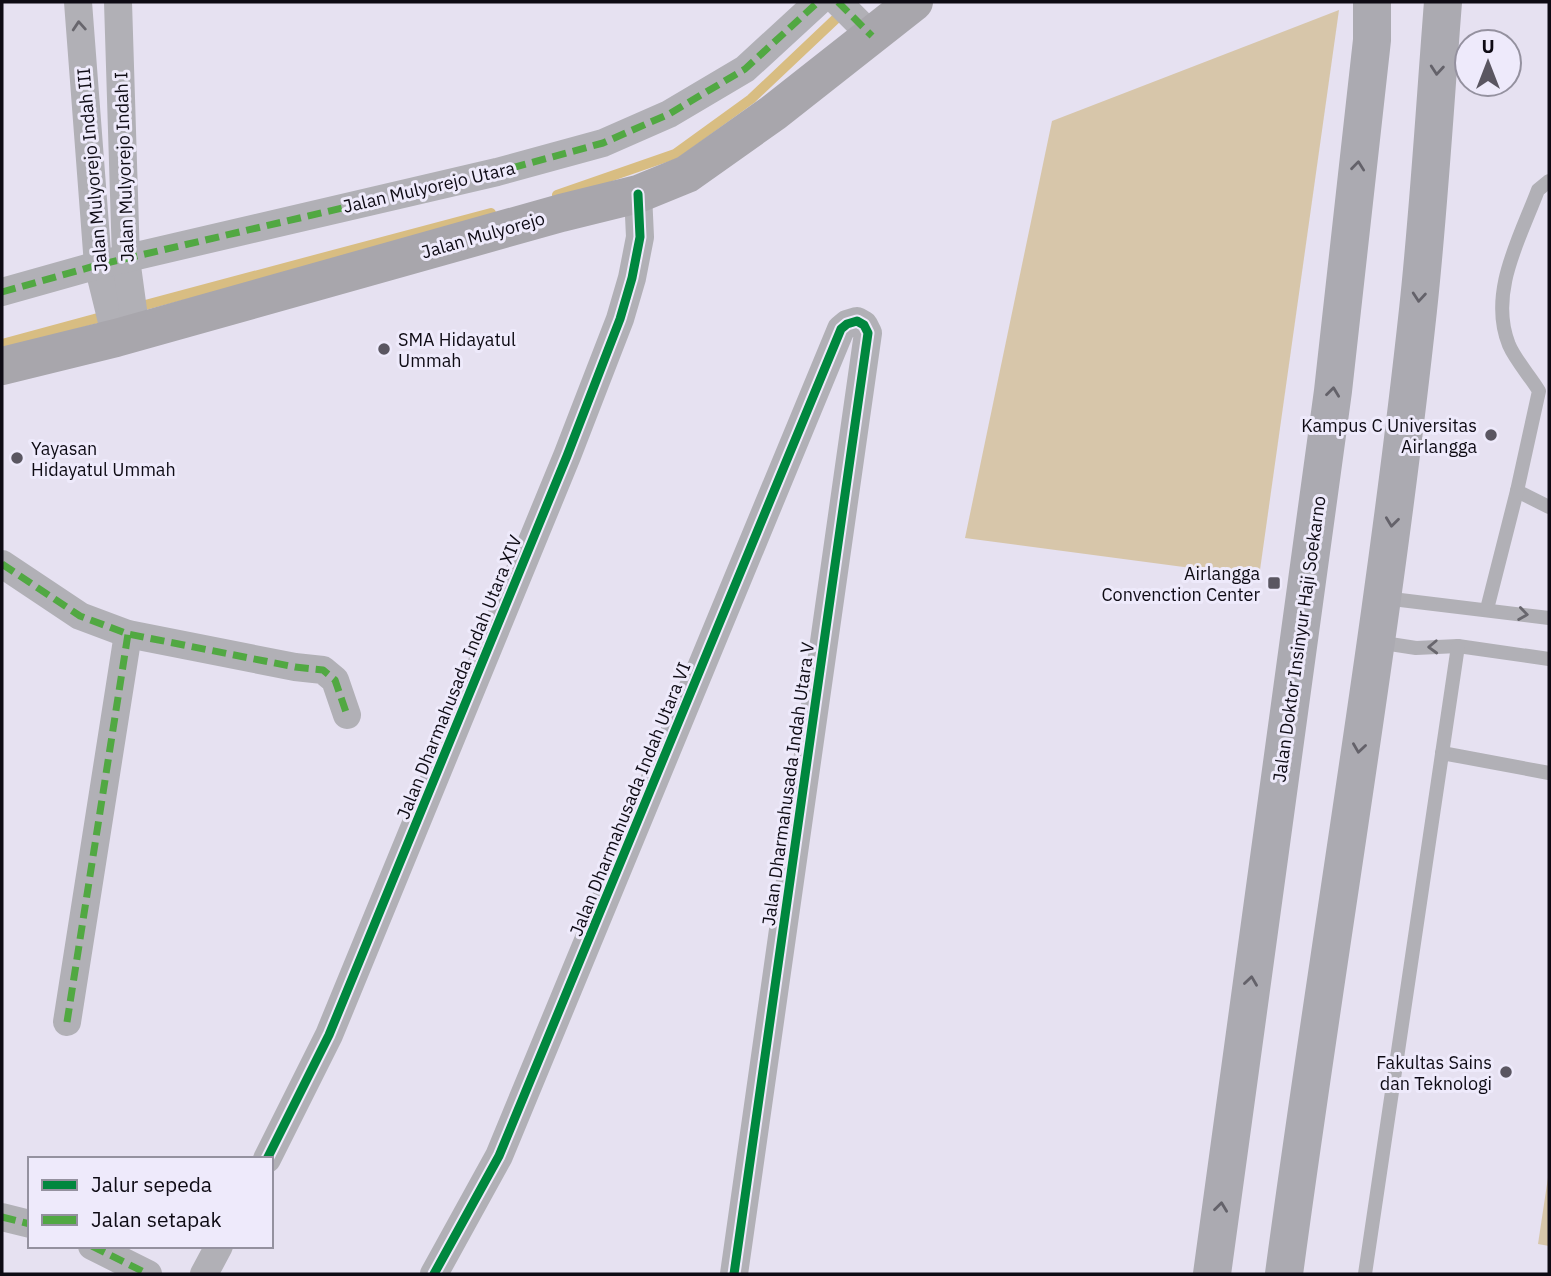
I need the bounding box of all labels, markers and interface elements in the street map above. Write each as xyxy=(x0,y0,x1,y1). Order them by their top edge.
one-way arrow xyxy=(72,20,87,31)
north arrow xyxy=(1453,28,1523,98)
text: U xyxy=(1481,34,1495,58)
one-way arrow xyxy=(1430,65,1445,76)
street label: Jalan Mulyorejo Indah III xyxy=(72,67,112,273)
street label: Jalan Mulyorejo Indah I xyxy=(109,71,139,263)
street label: Jalan Mulyorejo Utara xyxy=(341,156,518,218)
one-way arrow xyxy=(1350,160,1365,171)
street label: Jalan Mulyorejo xyxy=(419,206,547,264)
one-way arrow xyxy=(1412,291,1427,302)
place label: SMA Hidayatul Ummah xyxy=(398,328,516,372)
marker: SMA Hidayatul Ummah xyxy=(376,341,392,357)
one-way arrow xyxy=(1326,386,1341,398)
place label: Kampus C Universitas Airlangga xyxy=(1301,414,1477,458)
marker: Kampus C Universitas Airlangga xyxy=(1483,427,1499,443)
place label: Yayasan Hidayatul Ummah xyxy=(31,437,176,481)
marker: Yayasan Hidayatul Ummah xyxy=(9,450,25,466)
street label: Jalan Doktor Insinyur Haji Soekarno xyxy=(1267,494,1331,784)
one-way arrow xyxy=(1384,517,1399,528)
street label: Jalan Dharmahusada Indah Utara XIV xyxy=(391,532,527,822)
place label: Airlangga Convenction Center xyxy=(1101,562,1260,606)
marker: Airlangga Convenction Center xyxy=(1266,575,1282,591)
one-way arrow xyxy=(1517,606,1529,621)
one-way arrow xyxy=(1427,640,1438,655)
street label: Jalan Dharmahusada Indah Utara V xyxy=(757,641,819,927)
street label: Jalan Dharmahusada Indah Utara VI xyxy=(564,659,696,939)
one-way arrow xyxy=(1352,742,1367,753)
one-way arrow xyxy=(1244,975,1259,987)
place label: Fakultas Sains dan Teknologi xyxy=(1376,1051,1492,1095)
marker: Fakultas Sains dan Teknologi xyxy=(1498,1064,1514,1080)
legend xyxy=(28,1157,273,1248)
text: Jalur sepeda xyxy=(91,1170,212,1198)
one-way arrow xyxy=(1213,1201,1228,1212)
text: Jalan setapak xyxy=(91,1205,222,1233)

